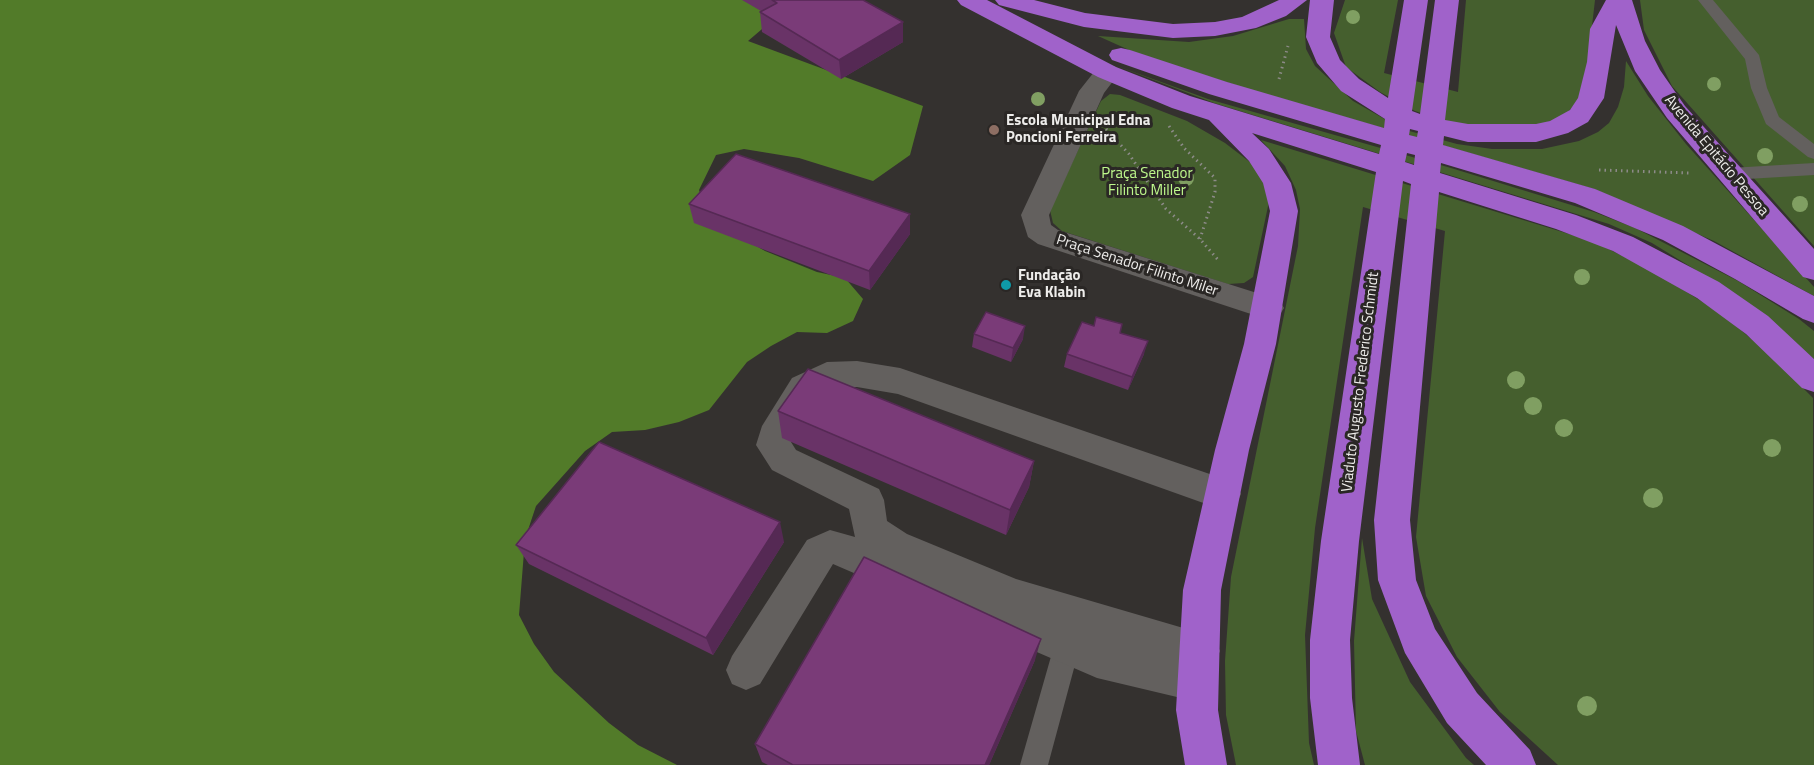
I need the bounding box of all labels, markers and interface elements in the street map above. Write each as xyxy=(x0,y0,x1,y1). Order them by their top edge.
street label: Avenida Epitácio Pessoa xyxy=(1660,92,1772,220)
place label: Escola Municipal Edna Poncioni Ferreira xyxy=(1006,112,1151,147)
marker: Escola Municipal Edna Poncioni Ferreira xyxy=(987,123,1001,137)
park label: Praça Senador Filinto Miller xyxy=(1101,165,1193,200)
street label: Praça Senador Filinto Miler xyxy=(1054,231,1220,301)
place label: Fundação Eva Klabin xyxy=(1018,267,1086,302)
street label: Viaduto Augusto Frederico Schmidt xyxy=(1339,271,1383,493)
marker: Fundação Eva Klabin xyxy=(999,278,1013,292)

